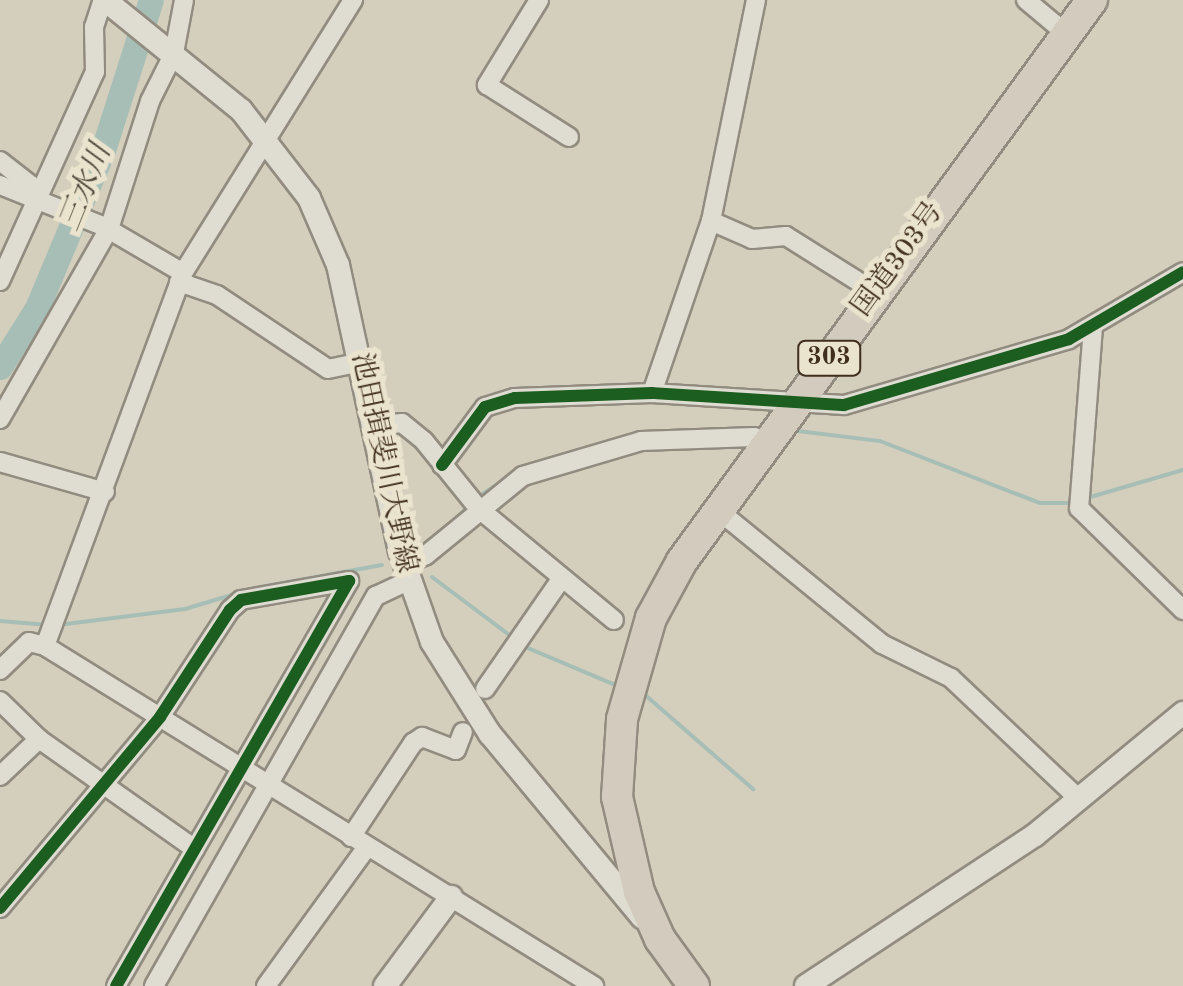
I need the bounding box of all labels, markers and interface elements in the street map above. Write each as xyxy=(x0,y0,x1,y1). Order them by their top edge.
water label: 三水川 xyxy=(52,140,120,236)
street label: 国道303号 xyxy=(845,196,951,324)
road number: 303 xyxy=(796,338,862,378)
street label: 池田揖斐川大野線 xyxy=(343,350,423,576)

